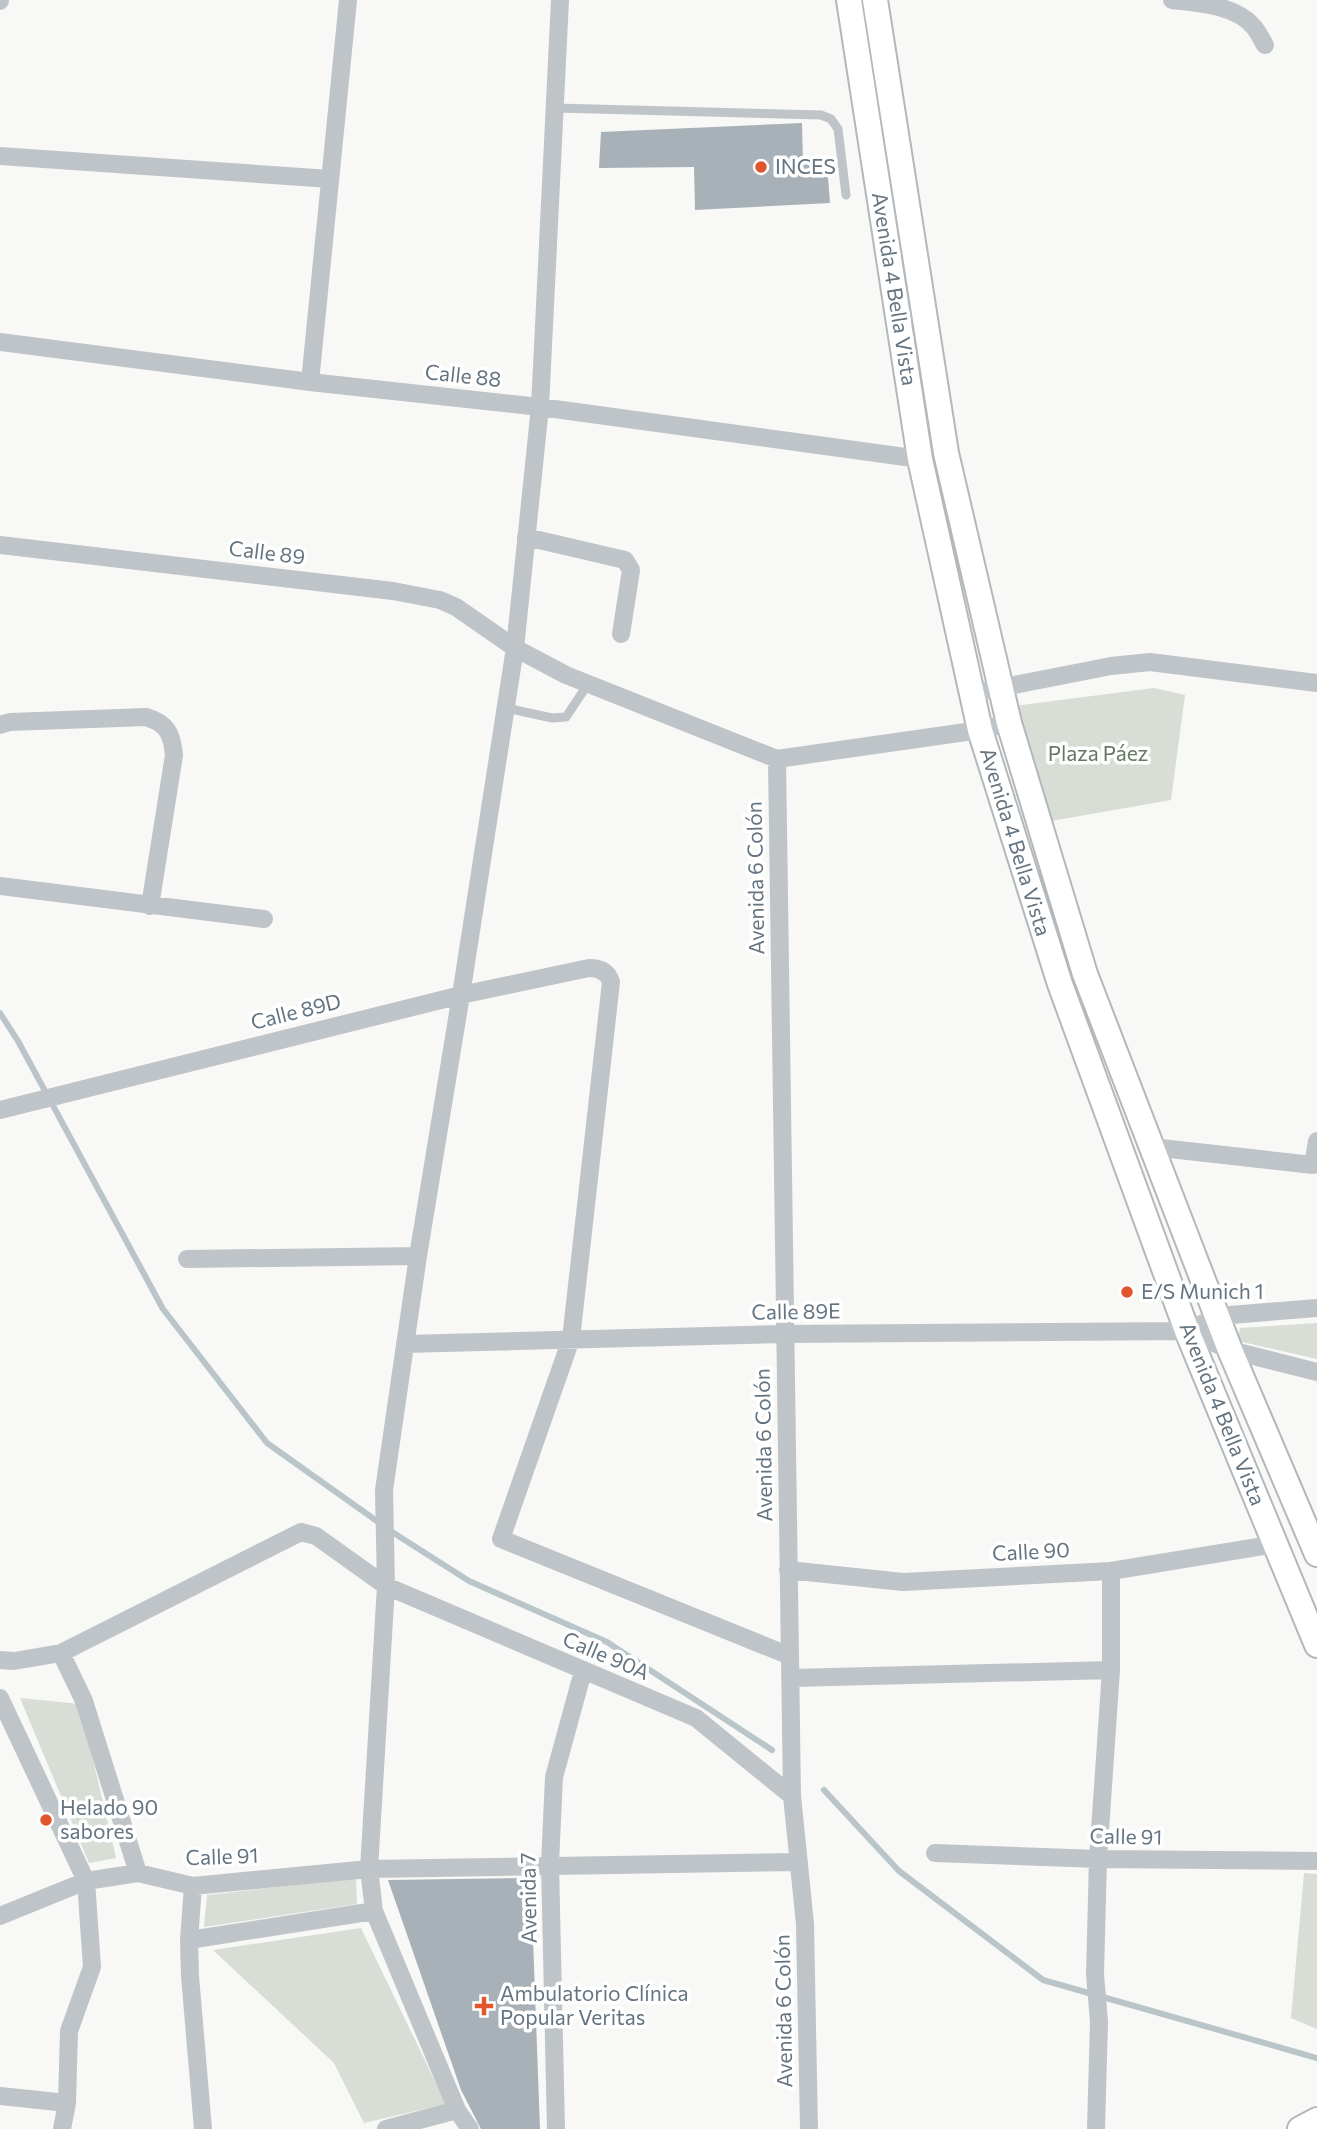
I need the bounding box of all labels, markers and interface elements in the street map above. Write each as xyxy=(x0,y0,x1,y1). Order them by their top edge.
place label: INCES xyxy=(775,153,836,178)
marker: INCES xyxy=(753,159,769,175)
street label: Avenida 4 Bella Vista xyxy=(868,190,923,387)
street label: Calle 88 xyxy=(424,358,503,391)
street label: Calle 89 xyxy=(228,534,307,569)
park label: Plaza Páez xyxy=(1048,740,1148,765)
street label: Avenida 4 Bella Vista xyxy=(976,744,1057,939)
street label: Avenida 6 Colón xyxy=(741,801,768,955)
street label: Calle 89D xyxy=(248,987,343,1034)
place label: E/S Munich 1 xyxy=(1141,1278,1264,1303)
marker: E/S Munich 1 xyxy=(1119,1284,1135,1300)
street label: Calle 89E xyxy=(751,1297,841,1324)
street label: Avenida 4 Bella Vista xyxy=(1175,1318,1272,1509)
street label: Avenida 6 Colón xyxy=(749,1368,776,1522)
street label: Calle 90 xyxy=(992,1536,1070,1565)
street label: Calle 90A xyxy=(560,1625,654,1684)
place label: Helado 90 sabores xyxy=(60,1794,158,1843)
marker: Helado 90 sabores xyxy=(38,1812,54,1828)
street label: Calle 91 xyxy=(1089,1822,1163,1849)
street label: Calle 91 xyxy=(185,1842,259,1869)
street label: Avenida 7 xyxy=(514,1852,541,1944)
street label: Avenida 6 Colón xyxy=(769,1934,796,2088)
place label: Ambulatorio Clínica Popular Veritas xyxy=(500,1980,689,2029)
marker: Ambulatorio Clínica Popular Veritas xyxy=(474,1996,494,2016)

